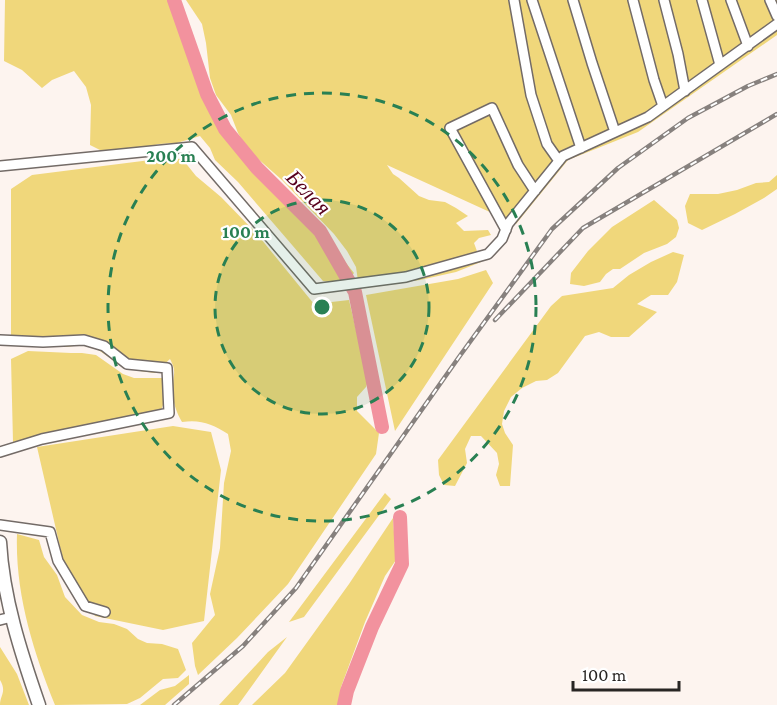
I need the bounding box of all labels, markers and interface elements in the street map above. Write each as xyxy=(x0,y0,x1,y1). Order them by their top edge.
text: 200 m xyxy=(146,146,197,166)
water label: Белая xyxy=(280,164,336,220)
text: 100 m xyxy=(222,222,270,242)
centre of rings xyxy=(312,297,332,317)
scale bar xyxy=(573,654,680,692)
text: 100 m xyxy=(582,665,627,685)

